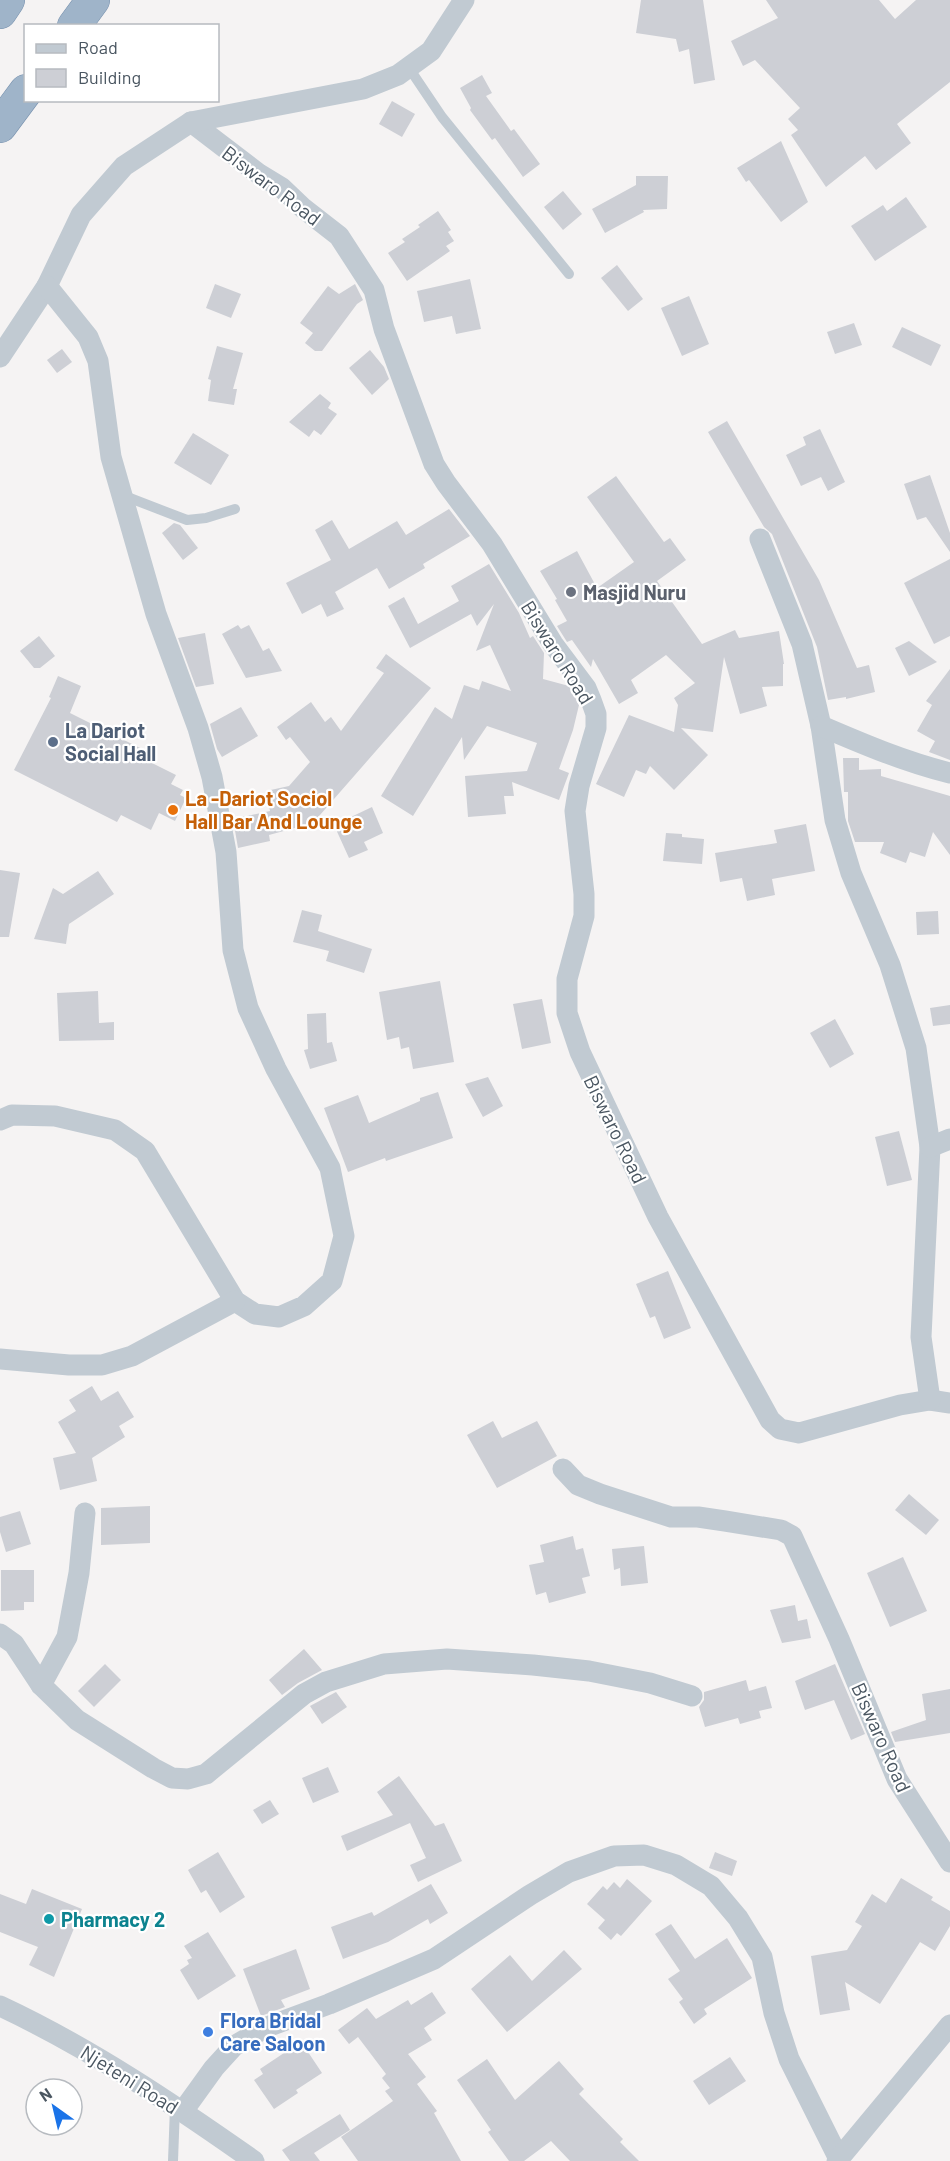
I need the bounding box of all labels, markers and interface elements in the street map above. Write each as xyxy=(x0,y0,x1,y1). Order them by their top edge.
legend xyxy=(24,24,219,102)
text: Road xyxy=(78,36,118,58)
text: Building xyxy=(78,66,141,88)
street label: Biswaro Road xyxy=(218,140,326,230)
place label: Masjid Nuru xyxy=(583,580,686,604)
marker: Masjid Nuru xyxy=(564,585,578,599)
street label: Biswaro Road xyxy=(517,596,599,708)
place label: La Dariot Social Hall xyxy=(65,718,156,765)
marker: La Dariot Social Hall xyxy=(46,735,60,749)
place label: La -Dariot Sociol Hall Bar And Lounge xyxy=(185,786,363,833)
marker: La -Dariot Sociol Hall Bar And Lounge xyxy=(166,803,180,817)
street label: Biswaro Road xyxy=(579,1071,653,1187)
street label: Biswaro Road xyxy=(847,1679,917,1795)
place label: Pharmacy 2 xyxy=(61,1907,165,1931)
marker: Pharmacy 2 xyxy=(42,1912,56,1926)
place label: Flora Bridal Care Saloon xyxy=(220,2008,325,2055)
marker: Flora Bridal Care Saloon xyxy=(201,2025,215,2039)
street label: Njeteni Road xyxy=(77,2039,183,2119)
north arrow xyxy=(24,2077,84,2137)
text: N xyxy=(36,2083,55,2105)

